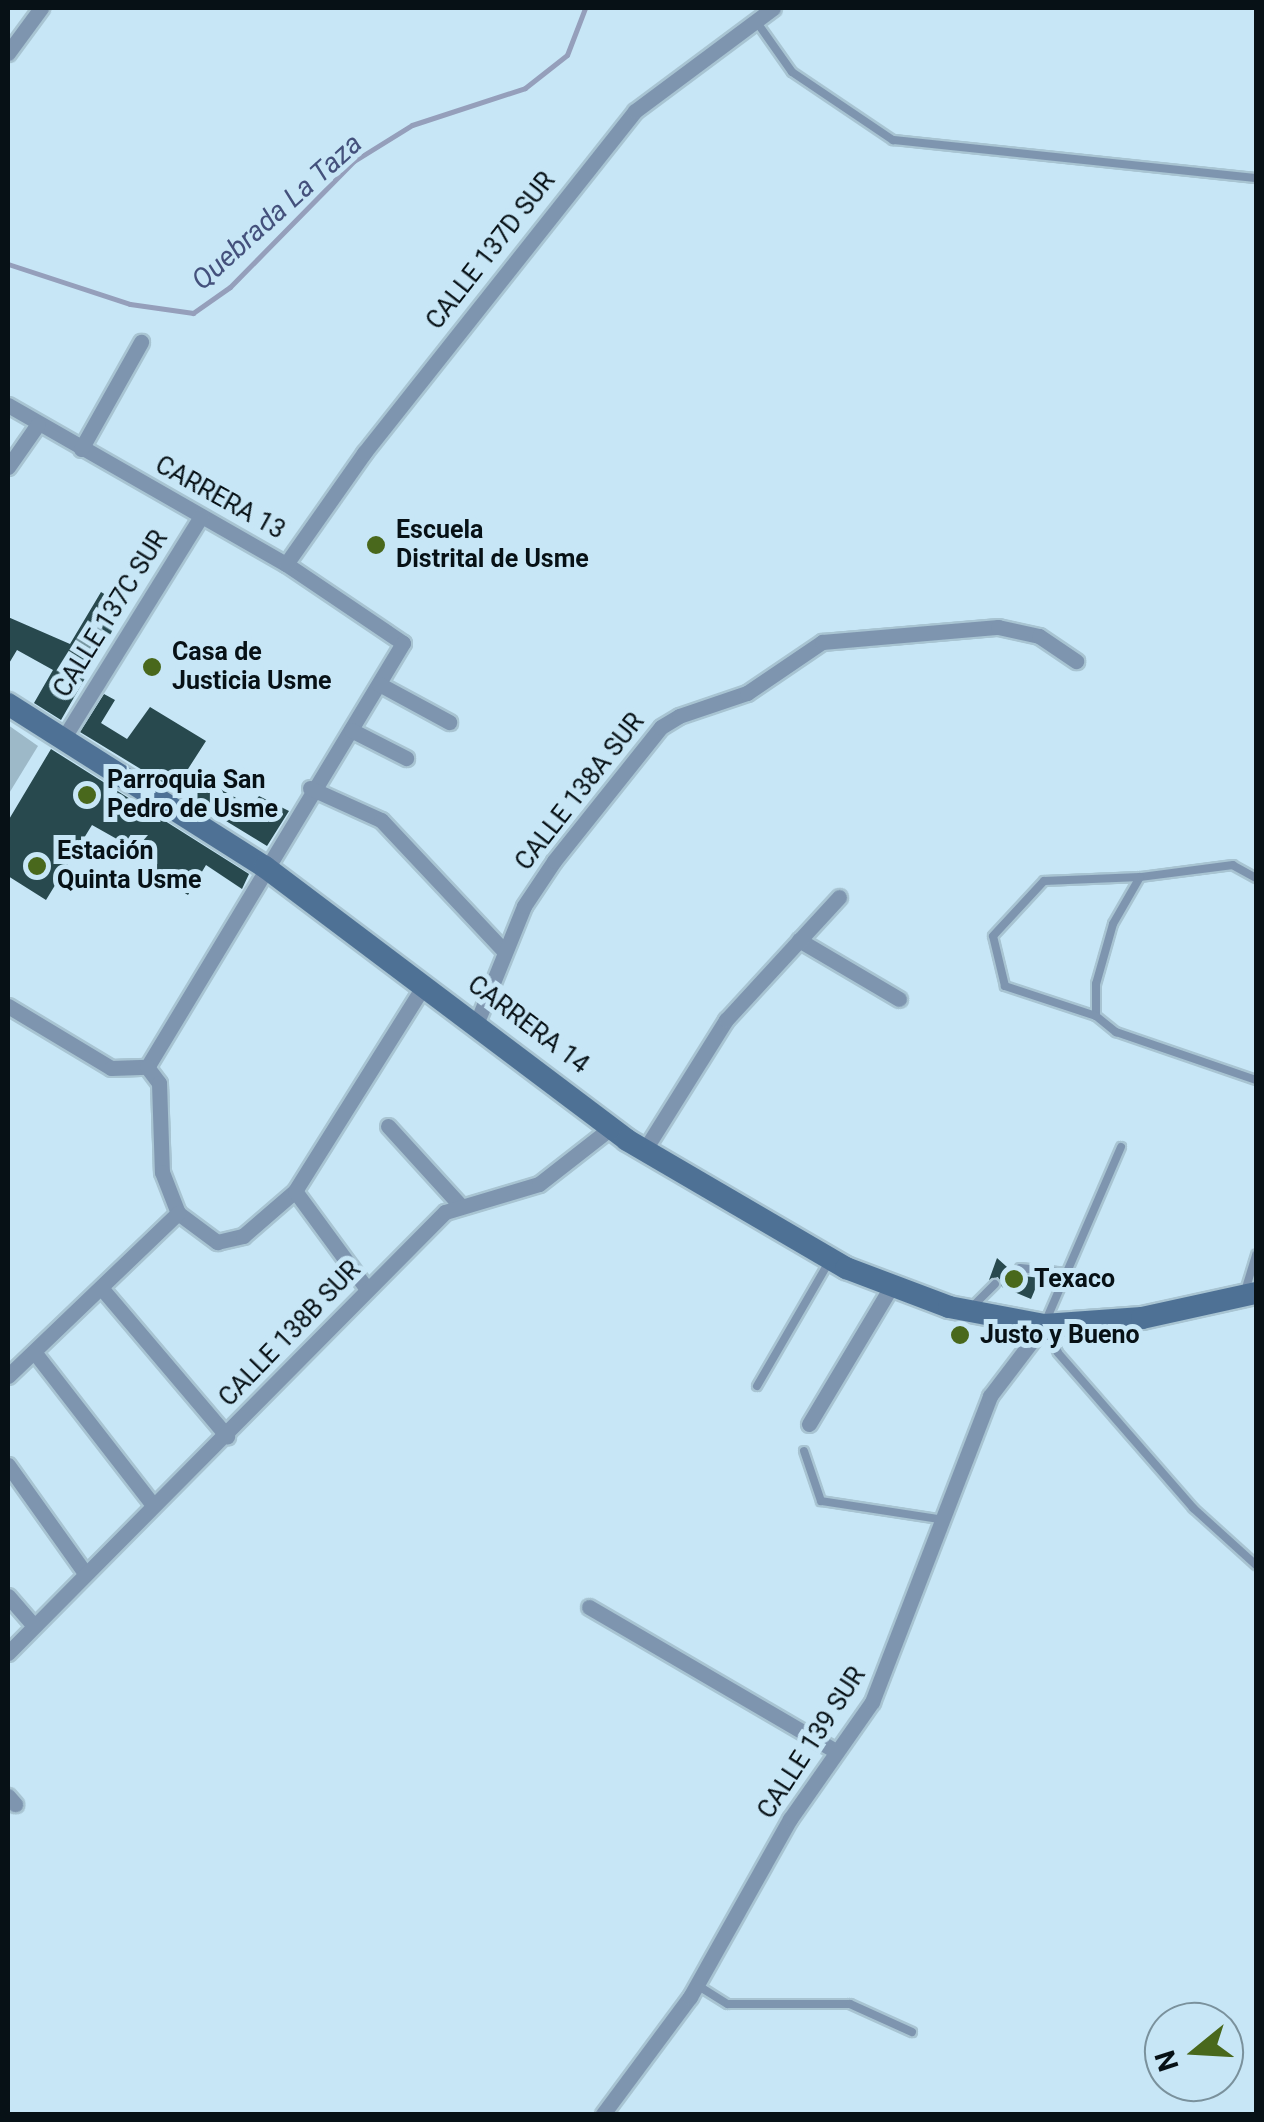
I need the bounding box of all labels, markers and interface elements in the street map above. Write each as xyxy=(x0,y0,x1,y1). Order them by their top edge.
water label: Quebrada La Taza xyxy=(185,127,369,297)
street label: CALLE 137D SUR xyxy=(420,166,562,336)
street label: CARRERA 13 xyxy=(150,450,290,546)
place label: Escuela Distrital de Usme xyxy=(396,516,589,575)
street label: CALLE 137C SUR xyxy=(48,525,174,703)
marker: Escuela Distrital de Usme xyxy=(365,534,387,556)
place label: Casa de Justicia Usme xyxy=(172,638,332,697)
marker: Casa de Justicia Usme xyxy=(141,656,163,678)
street label: CALLE 138A SUR xyxy=(509,707,651,877)
place label: Parroquia San Pedro de Usme xyxy=(107,766,278,825)
marker: Parroquia San Pedro de Usme xyxy=(76,784,98,806)
place label: Estación Quinta Usme xyxy=(57,837,201,896)
marker: Estación Quinta Usme xyxy=(26,855,48,877)
street label: CARRERA 14 xyxy=(462,970,594,1080)
street label: CALLE 138B SUR xyxy=(213,1255,367,1413)
place label: Texaco xyxy=(1034,1264,1115,1294)
marker: Texaco xyxy=(1003,1268,1025,1290)
place label: Justo y Bueno xyxy=(980,1320,1140,1350)
marker: Justo y Bueno xyxy=(949,1324,971,1346)
street label: CALLE 139 SUR xyxy=(752,1662,872,1824)
north arrow xyxy=(1144,2002,1244,2102)
text: N xyxy=(1148,2046,1186,2075)

